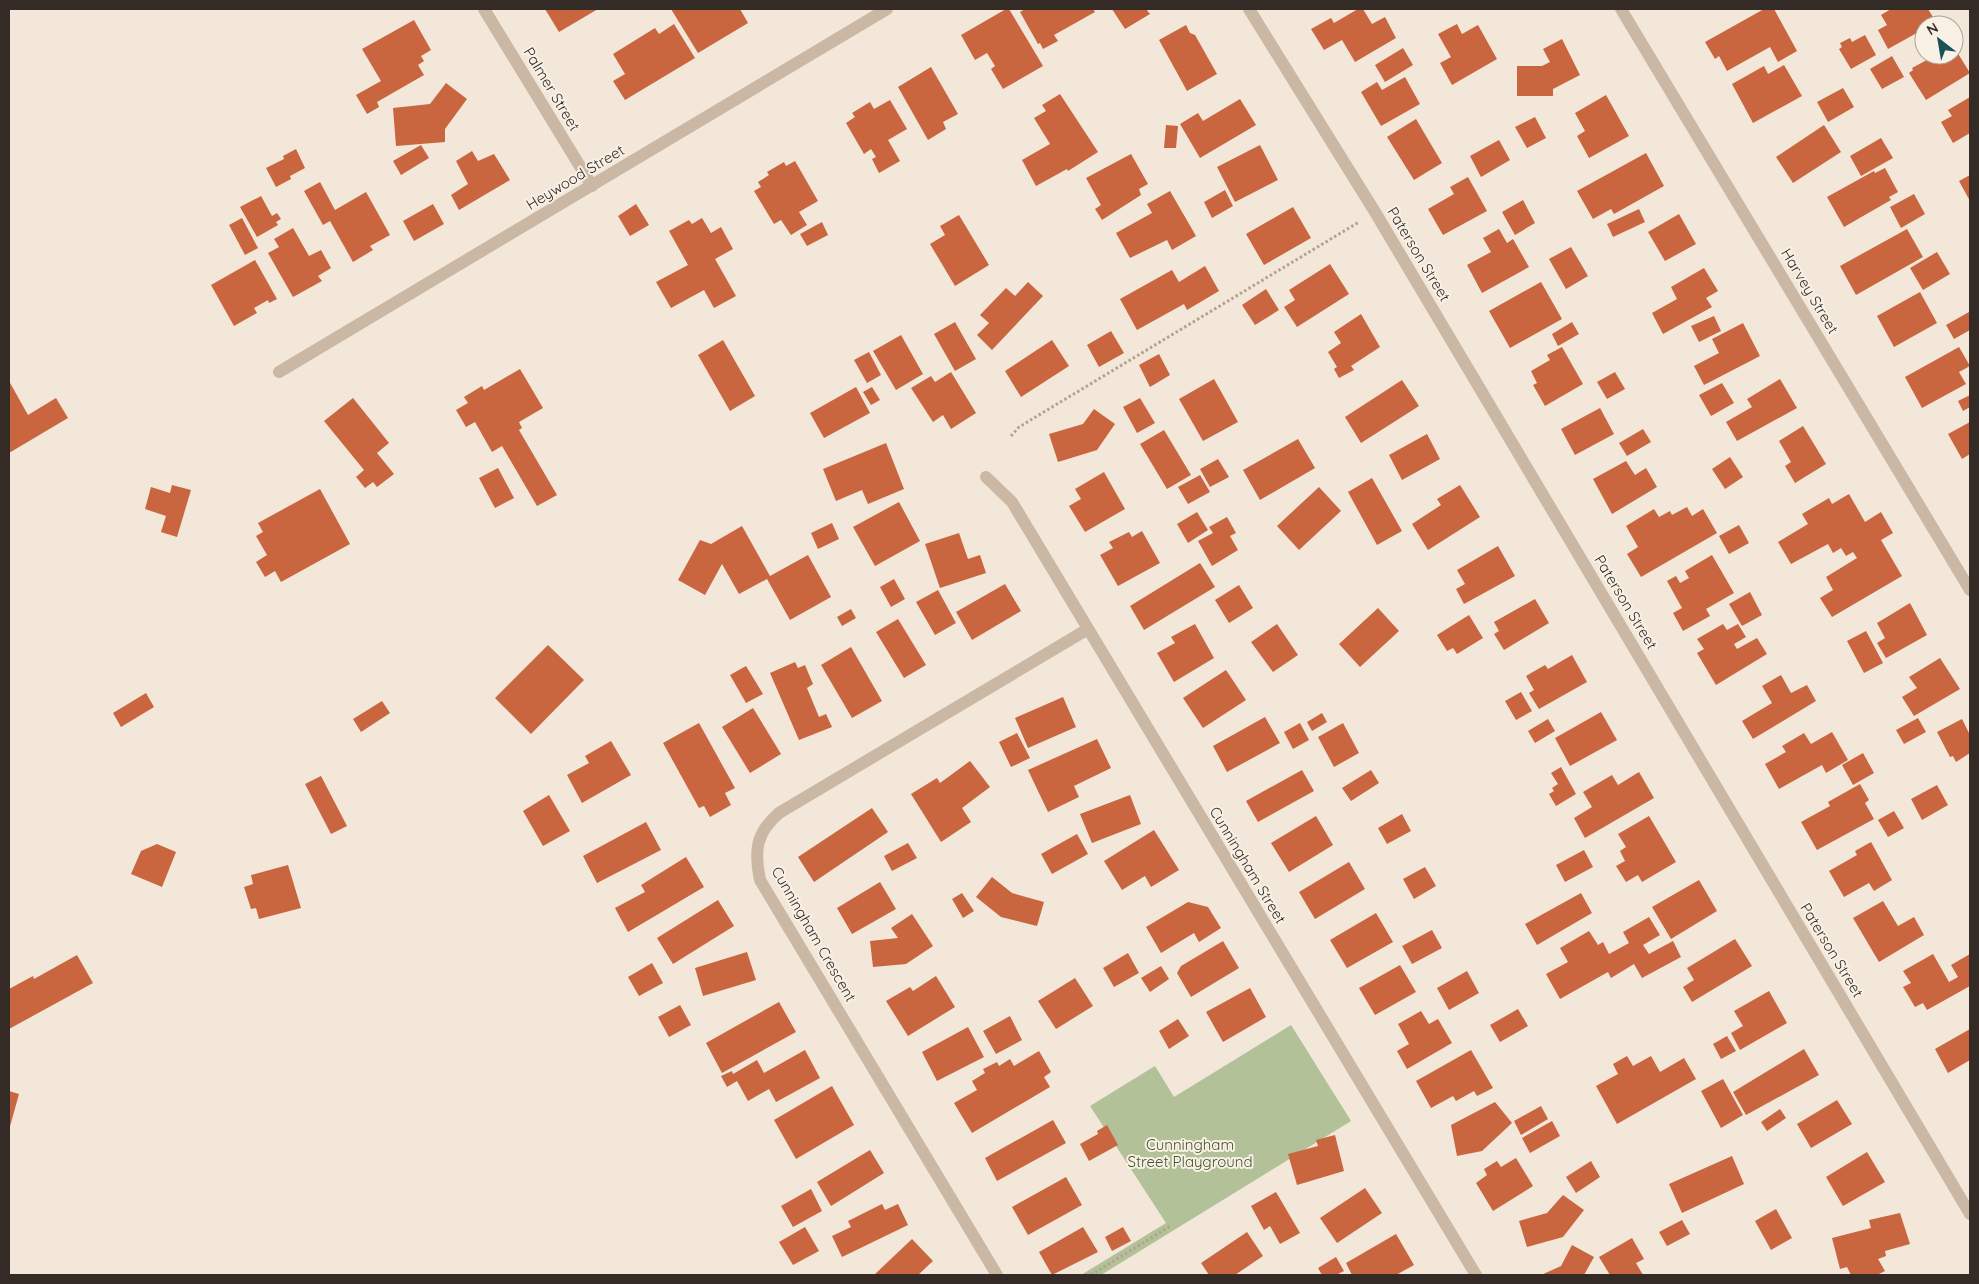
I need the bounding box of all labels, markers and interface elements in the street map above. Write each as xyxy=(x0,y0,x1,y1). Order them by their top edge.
north arrow xyxy=(1914,15,1964,65)
text: N xyxy=(1923,18,1941,39)
street label: Palmer Street xyxy=(520,44,584,134)
street label: Heywood Street xyxy=(522,140,628,214)
street label: Paterson Street xyxy=(1383,203,1455,305)
street label: Harvey Street xyxy=(1777,245,1843,337)
street label: Paterson Street xyxy=(1590,551,1662,653)
street label: Cunningham Street xyxy=(1206,803,1290,927)
street label: Cunningham Crescent xyxy=(768,863,860,1005)
street label: Paterson Street xyxy=(1796,899,1868,1001)
park label: Cunningham Street Playground xyxy=(1127,1135,1253,1171)

